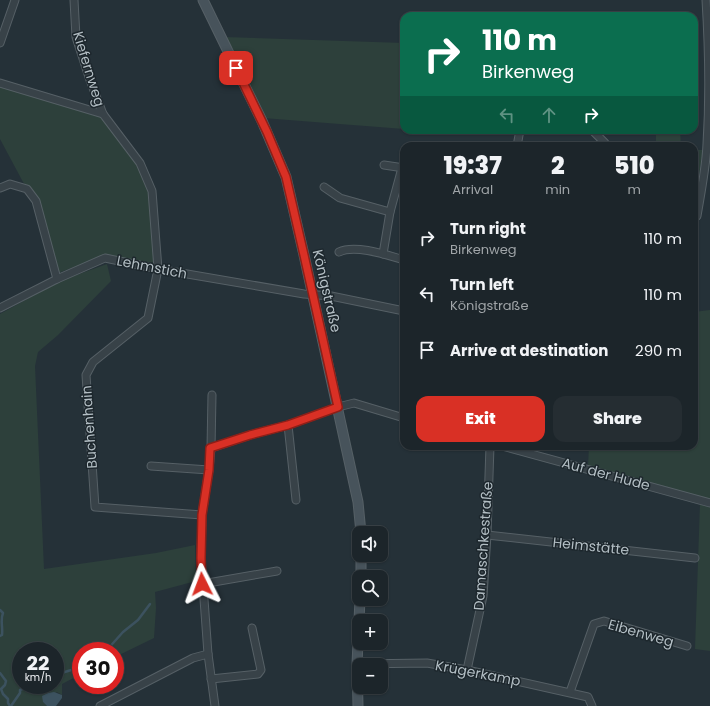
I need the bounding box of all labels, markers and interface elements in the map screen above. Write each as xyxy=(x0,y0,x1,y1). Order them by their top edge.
text: 110 m xyxy=(482,21,557,60)
icon: right xyxy=(416,28,468,80)
street label: Kiefernweg xyxy=(68,29,110,109)
pin xyxy=(219,51,253,85)
icon: arrive xyxy=(225,57,247,79)
text: Birkenweg xyxy=(482,59,574,84)
icon: left xyxy=(496,104,518,126)
icon: ahead xyxy=(538,104,560,126)
icon: right xyxy=(580,104,602,126)
text: 19:37 xyxy=(444,149,502,182)
text: 2 xyxy=(551,149,565,182)
text: 510 xyxy=(614,149,654,182)
text: Arrival xyxy=(452,180,493,199)
text: min xyxy=(545,180,570,199)
text: m xyxy=(627,180,641,199)
text: Turn right xyxy=(450,218,526,239)
icon: right xyxy=(416,227,438,249)
text: 110 m xyxy=(644,228,682,249)
text: Birkenweg xyxy=(450,240,517,259)
street label: Königstraße xyxy=(308,248,346,335)
street label: Lehmstich xyxy=(115,250,189,284)
text: Turn left xyxy=(450,274,514,295)
icon: left xyxy=(416,283,438,305)
text: 110 m xyxy=(644,284,682,305)
text: Königstraße xyxy=(450,296,528,315)
icon: arrive xyxy=(416,339,438,361)
text: Arrive at destination xyxy=(450,340,608,361)
text: 290 m xyxy=(635,340,682,361)
street label: Buchenhain xyxy=(76,385,102,469)
button: Exit xyxy=(416,396,545,442)
button: Share xyxy=(553,396,682,442)
street label: Auf der Hude xyxy=(560,453,653,495)
street label: Damaschkestraße xyxy=(469,481,498,611)
map controls xyxy=(352,526,388,694)
button: sound xyxy=(352,526,388,562)
street label: Heimstätte xyxy=(552,532,631,560)
position arrow xyxy=(181,563,223,605)
button: search xyxy=(352,570,388,606)
button: + xyxy=(352,614,388,650)
street label: Eibenweg xyxy=(606,614,676,652)
speed limit sign: 30 xyxy=(72,642,124,694)
text: 22 xyxy=(27,649,49,677)
street label: Krügerkamp xyxy=(434,655,522,691)
button: − xyxy=(352,658,388,694)
text: km/h xyxy=(25,670,51,685)

